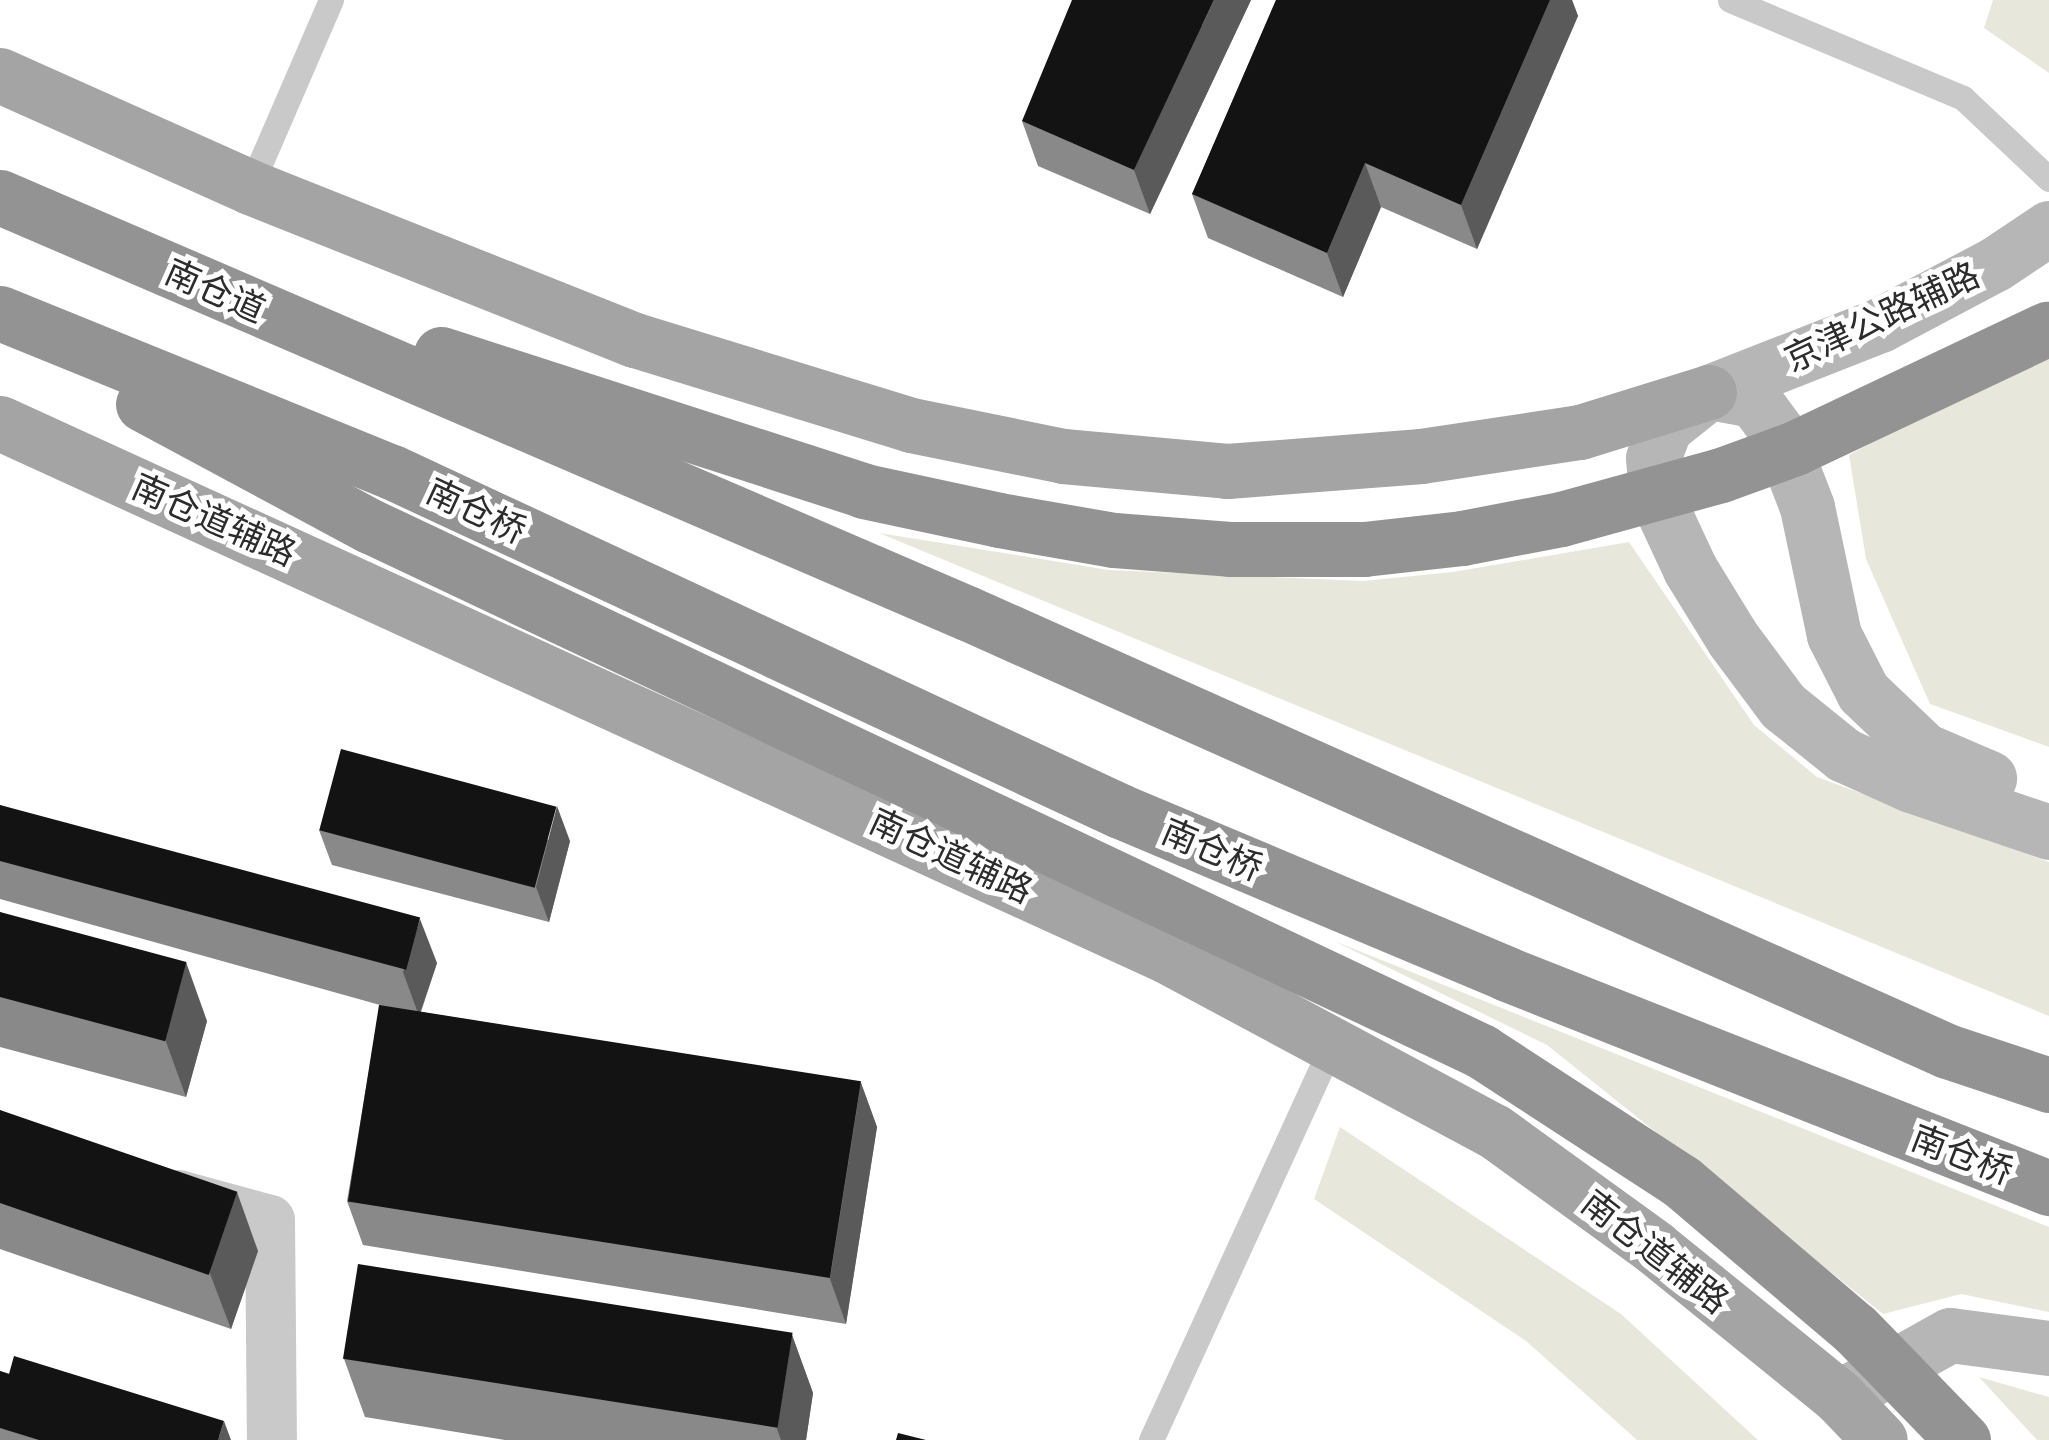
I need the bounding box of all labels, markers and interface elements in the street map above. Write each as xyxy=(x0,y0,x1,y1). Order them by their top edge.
street label: 南仓道 xyxy=(158,250,272,332)
street label: 京津公路辅路 xyxy=(1778,254,1986,380)
street label: 南仓道辅路 xyxy=(126,465,302,575)
street label: 南仓桥 xyxy=(420,470,532,552)
street label: 南仓道辅路 xyxy=(863,800,1039,912)
street label: 南仓桥 xyxy=(1155,810,1269,890)
street label: 南仓桥 xyxy=(1905,1117,2019,1193)
street label: 南仓道辅路 xyxy=(1573,1182,1737,1322)

